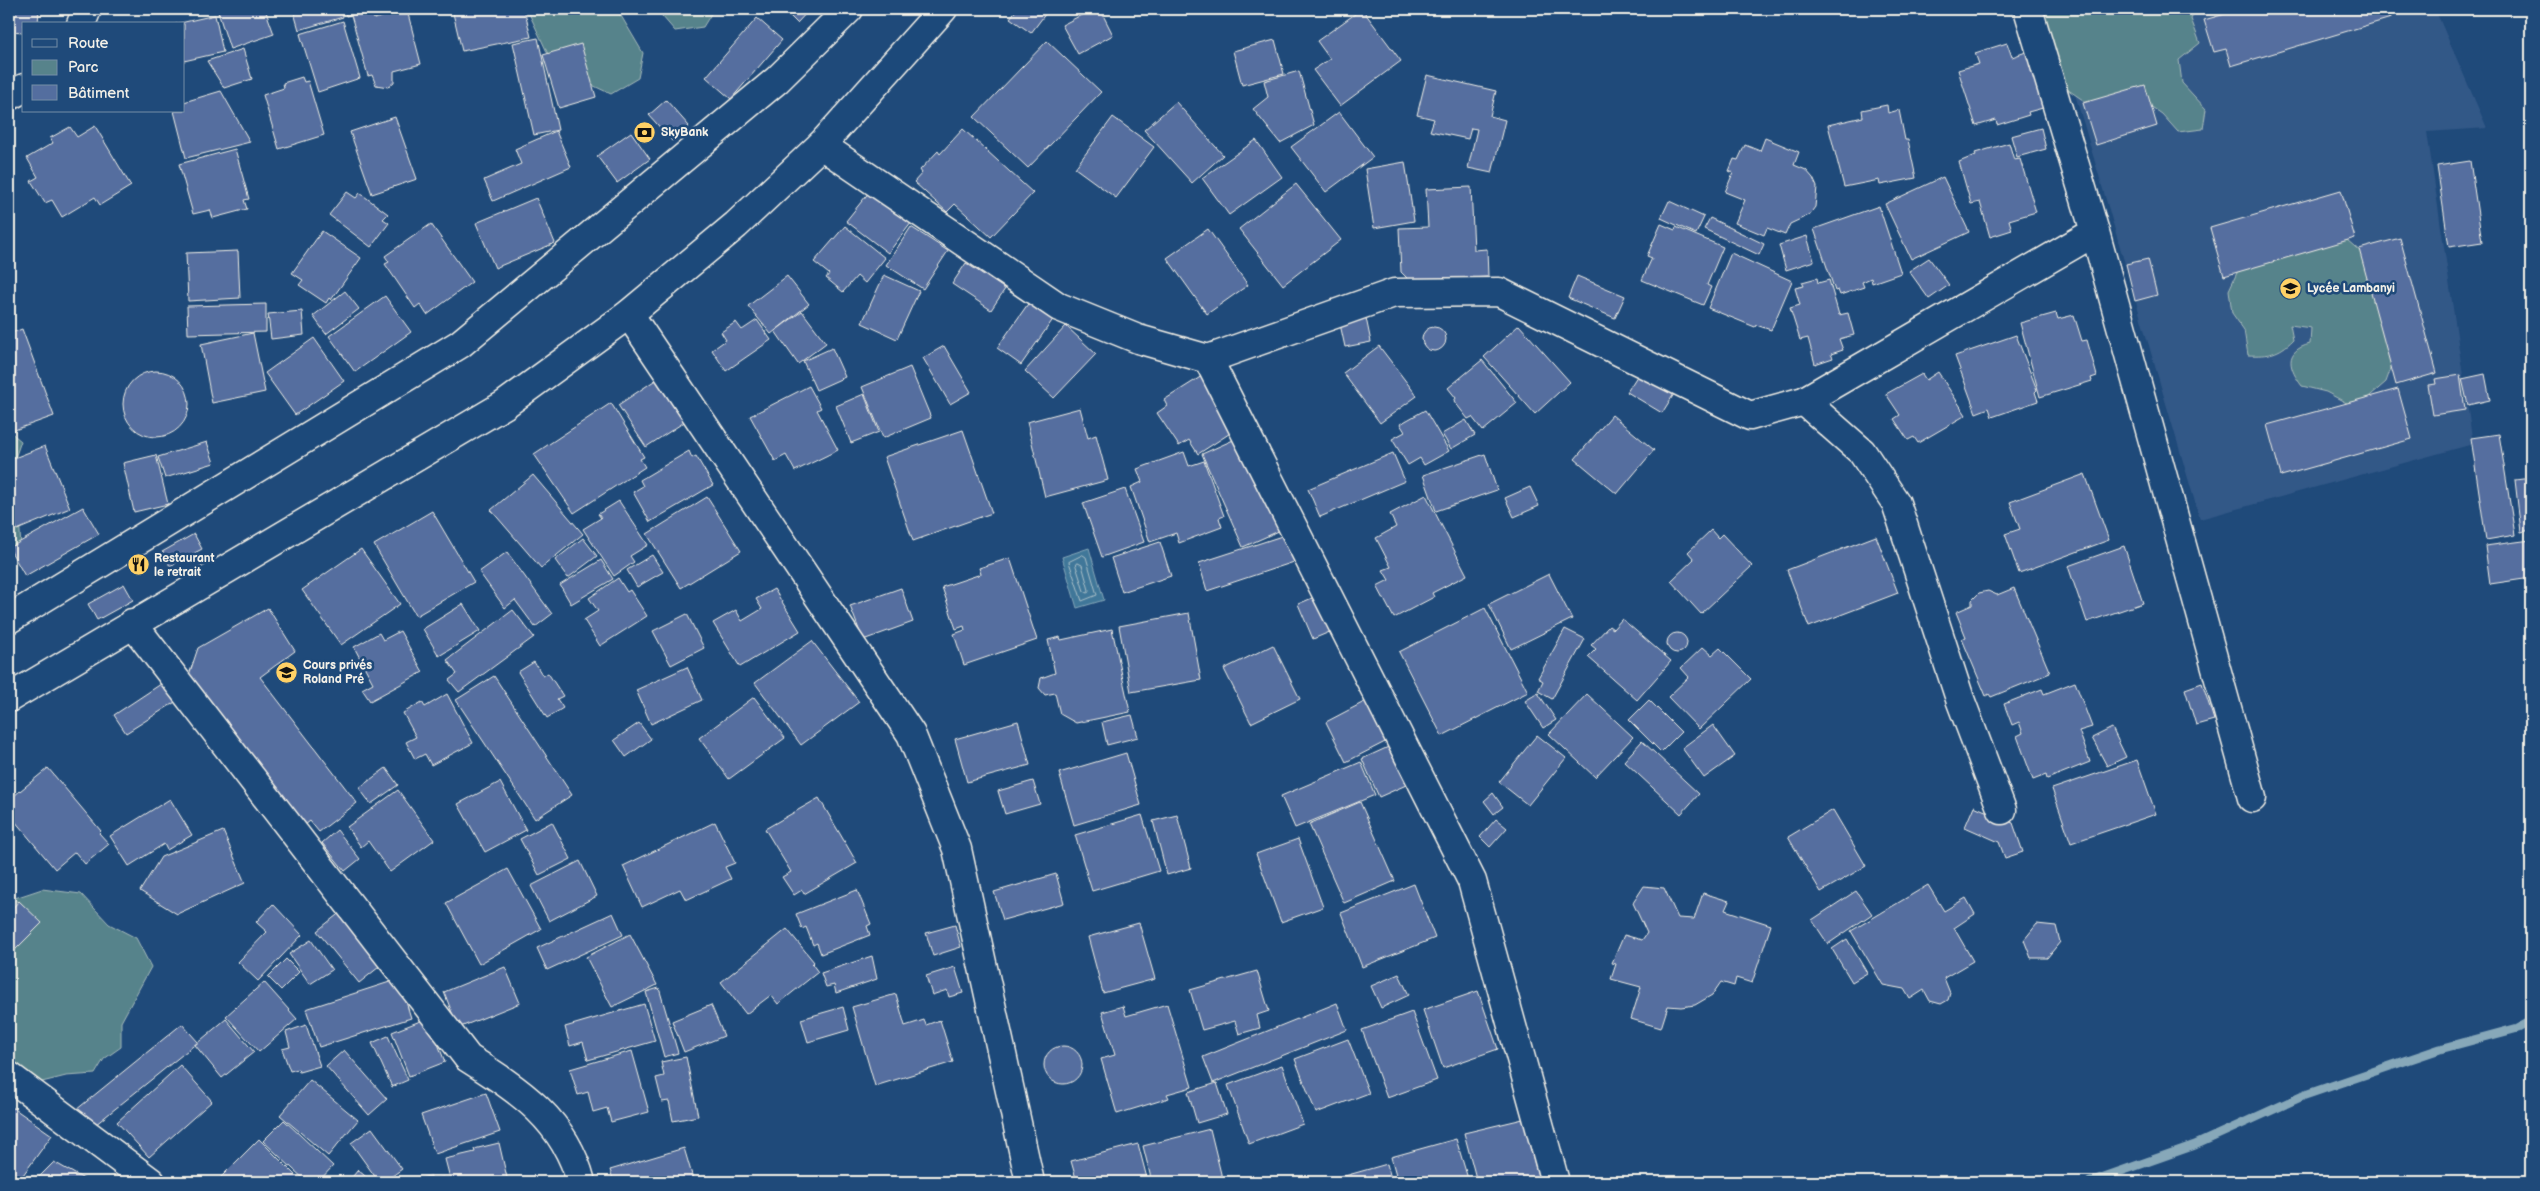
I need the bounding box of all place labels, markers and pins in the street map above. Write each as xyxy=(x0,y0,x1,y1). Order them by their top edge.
bank icon: SkyBank xyxy=(633,120,657,144)
place label: SkyBank xyxy=(661,125,709,140)
school or university icon: Lycée Lambanyi xyxy=(2279,276,2303,300)
place label: Lycée Lambanyi xyxy=(2307,281,2395,296)
place label: Restaurant le retrait xyxy=(154,551,215,580)
restaurant icon: Restaurant le retrait xyxy=(126,553,150,577)
place label: Cours privés Roland Pré xyxy=(303,658,372,687)
school or university icon: Cours privés Roland Pré xyxy=(275,660,299,684)

